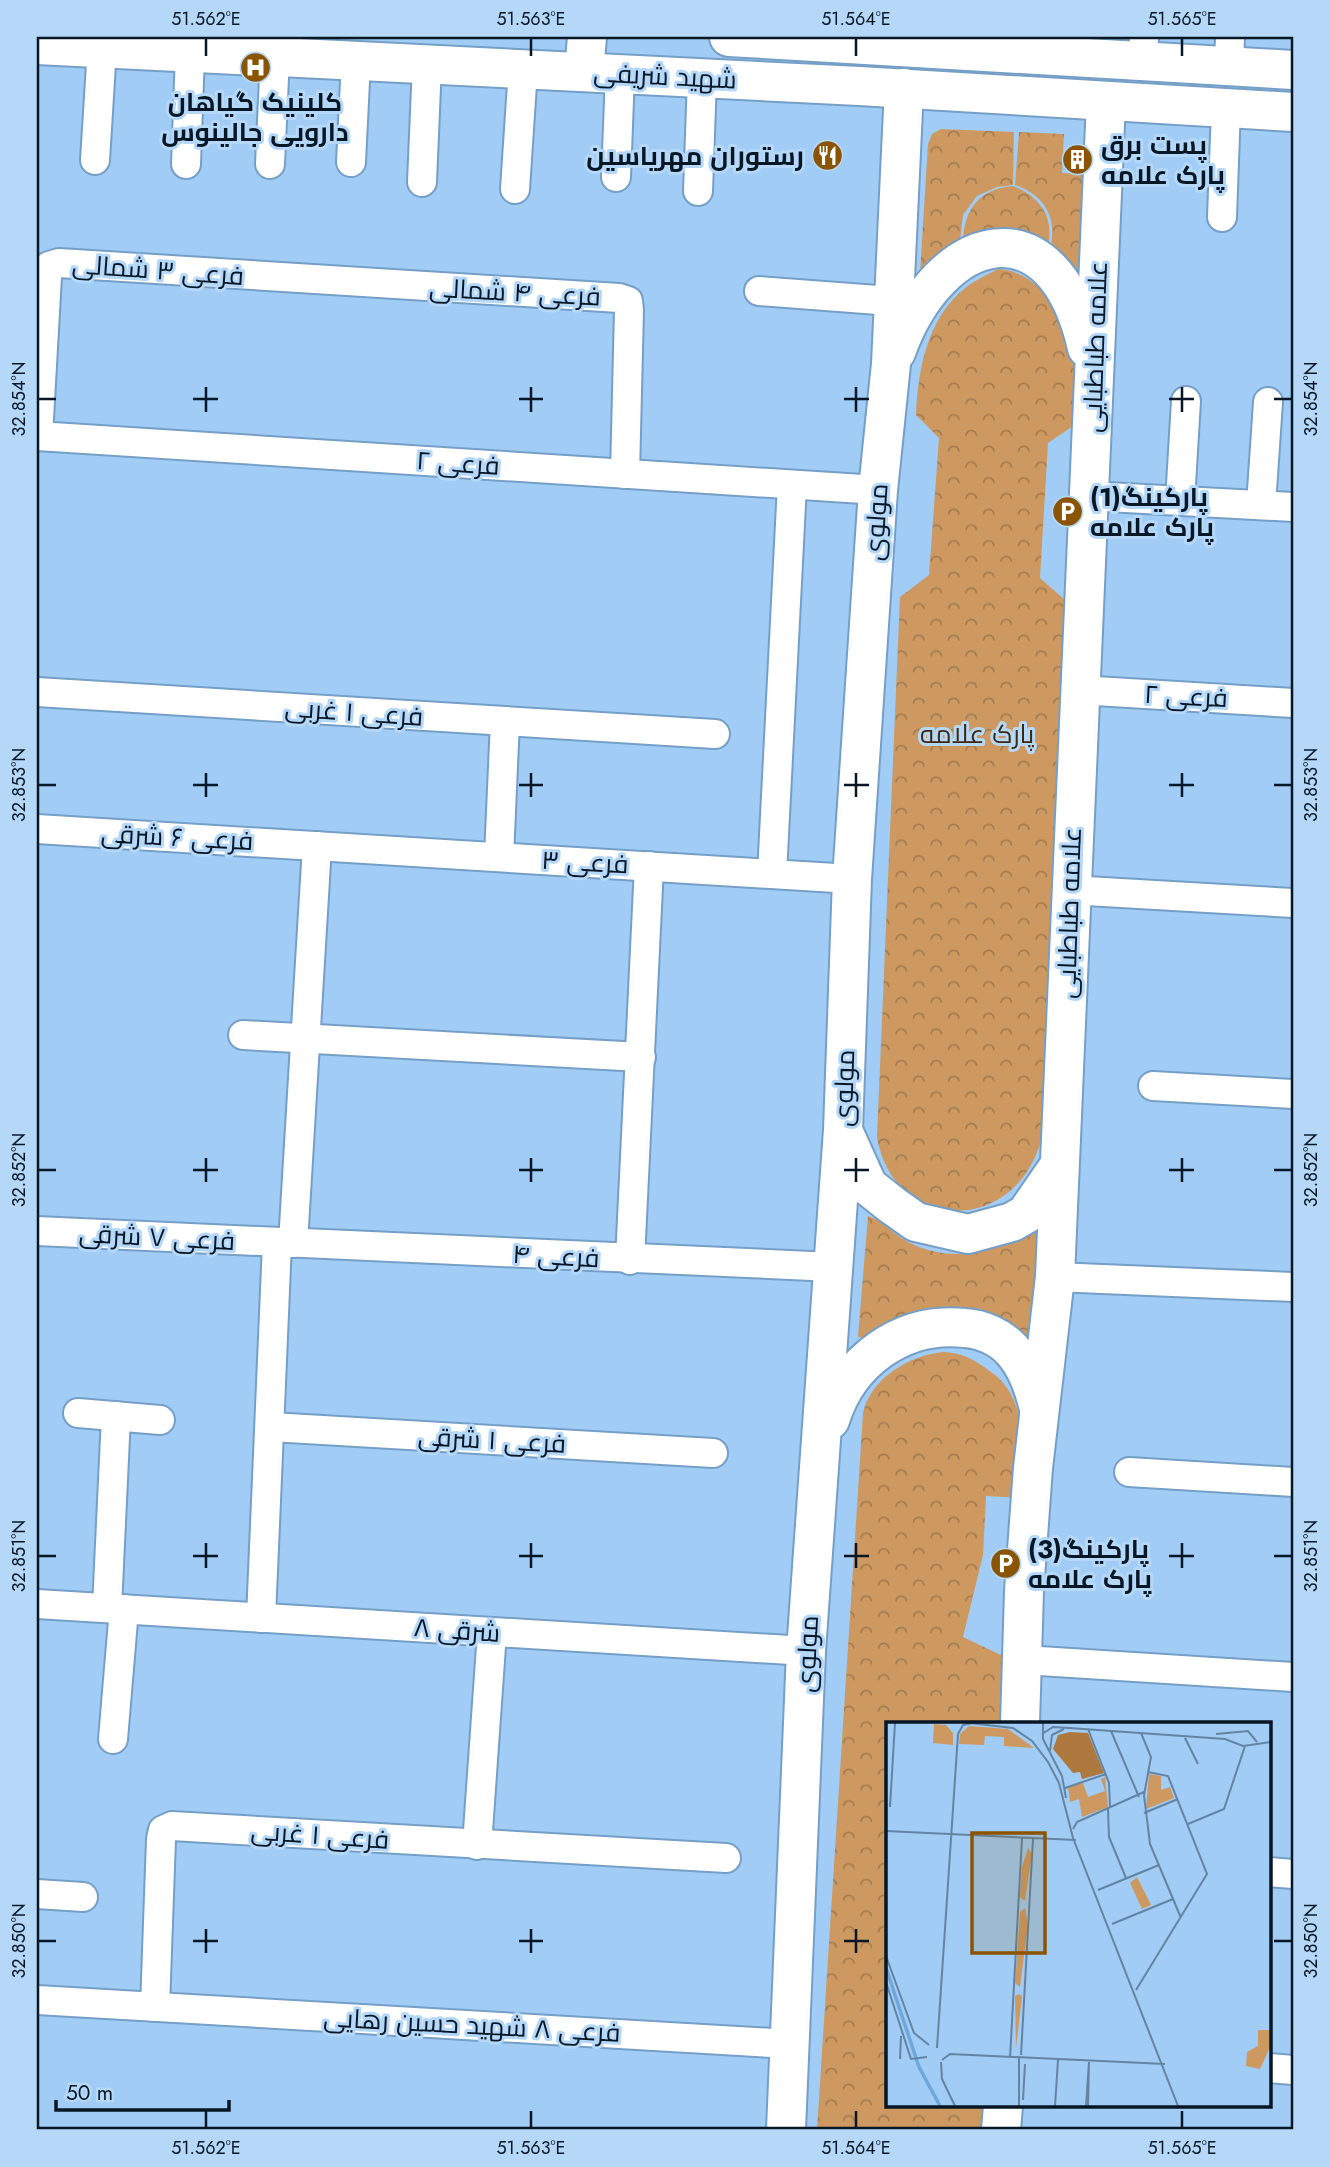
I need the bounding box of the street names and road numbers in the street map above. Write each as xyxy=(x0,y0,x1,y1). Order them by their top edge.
street label: شهید شریفی xyxy=(592,53,738,99)
street label: فرعی ۳ شمالی xyxy=(71,245,245,295)
street label: علامه طباطبایی xyxy=(1073,261,1117,433)
street label: فرعی ۴ شمالی xyxy=(428,269,602,315)
street label: فرعی ۲ xyxy=(415,441,501,485)
street label: مولوی xyxy=(854,482,898,562)
street label: فرعی ۲ xyxy=(1143,675,1229,717)
street label: فرعی ۱ غربی xyxy=(283,688,425,736)
street label: فرعی ۶ شرقی xyxy=(100,814,254,860)
street label: علامه طباطبایی xyxy=(1047,827,1091,999)
street label: فرعی ۳ xyxy=(540,841,630,883)
street label: مولوی xyxy=(824,1049,864,1127)
street label: فرعی ۷ شرقی xyxy=(78,1214,236,1260)
street label: فرعی ۴ xyxy=(512,1235,600,1277)
street label: فرعی ۱ شرقی xyxy=(417,1417,567,1463)
street label: ۸ شرقی xyxy=(413,1608,501,1652)
street label: مولوی xyxy=(786,1614,828,1694)
street label: فرعی ۱ غربی xyxy=(249,1811,391,1859)
street label: فرعی ۸ شهید حسین رهایی xyxy=(323,1998,621,2052)

